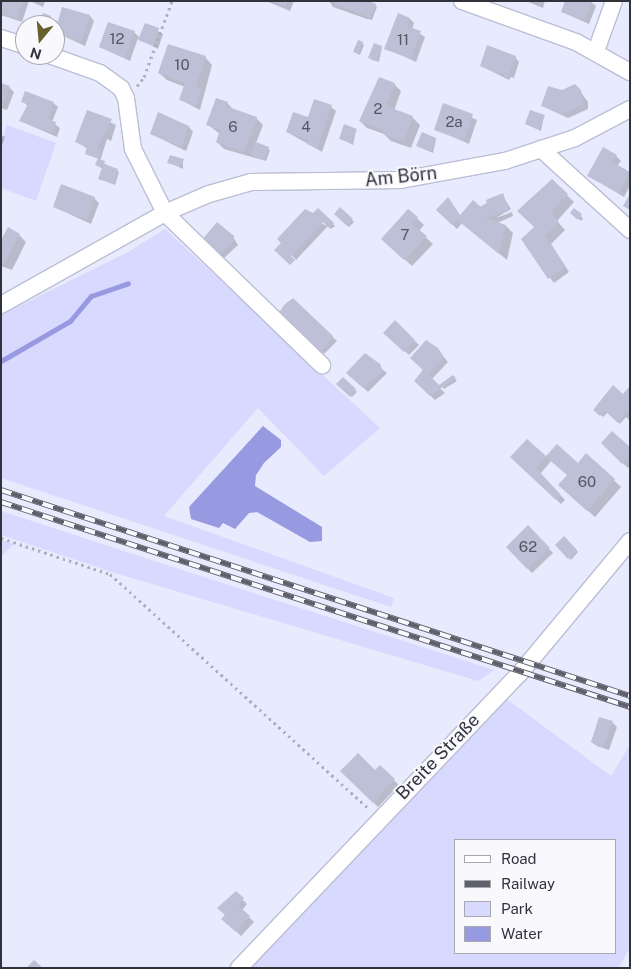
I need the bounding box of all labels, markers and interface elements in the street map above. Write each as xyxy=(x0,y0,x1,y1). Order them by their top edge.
north arrow xyxy=(15,15,65,65)
house number: 12 xyxy=(109,30,125,48)
house number: 11 xyxy=(397,31,409,49)
text: N xyxy=(28,44,43,63)
house number: 10 xyxy=(174,56,190,74)
house number: 2 xyxy=(374,100,382,118)
house number: 2a xyxy=(445,113,463,131)
house number: 6 xyxy=(228,118,238,136)
house number: 4 xyxy=(301,118,311,136)
street label: Am Börn xyxy=(364,162,438,192)
house number: 7 xyxy=(400,226,410,244)
house number: 60 xyxy=(578,473,596,491)
house number: 62 xyxy=(519,538,537,556)
street label: Breite Straße xyxy=(392,710,484,804)
legend xyxy=(454,839,616,954)
text: Road xyxy=(501,850,537,867)
text: Railway xyxy=(501,875,555,892)
text: Park xyxy=(501,900,533,917)
text: Water xyxy=(501,925,543,942)

